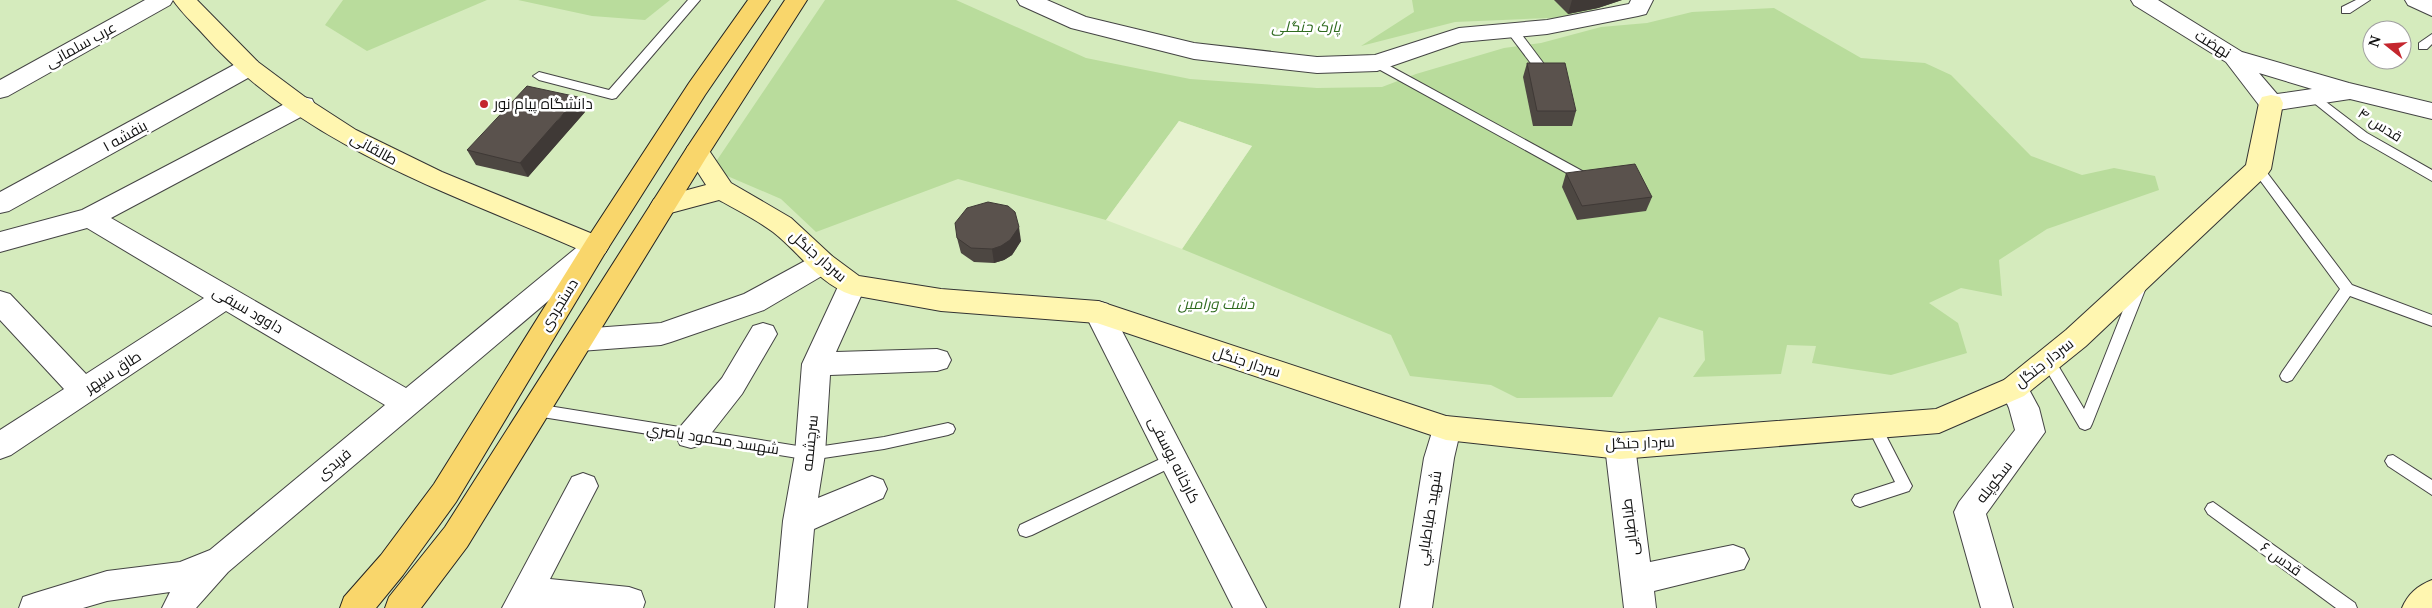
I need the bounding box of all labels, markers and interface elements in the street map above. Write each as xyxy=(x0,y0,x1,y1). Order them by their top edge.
street label: عرب سلمانی xyxy=(42,16,120,73)
park label: پارک جنگلی xyxy=(1271,16,1342,37)
north arrow xyxy=(2362,20,2412,70)
street label: نهضت xyxy=(2191,24,2235,63)
text: N xyxy=(2363,33,2385,49)
place label: دانشگاه پیام نور xyxy=(493,93,593,114)
marker: دانشگاه پیام نور xyxy=(478,98,490,110)
street label: قدس ۴ xyxy=(2354,102,2407,147)
street label: بنفشه ۱ xyxy=(99,115,150,156)
street label: طالقانی xyxy=(347,127,402,170)
street label: سردار جنگل xyxy=(785,225,851,286)
street label: دستجردی xyxy=(534,274,583,335)
street label: داوود سیفی xyxy=(209,281,287,338)
park label: دشت ورامین xyxy=(1178,293,1255,313)
street label: سردار جنگل xyxy=(2010,333,2078,392)
street label: سردار جنگل xyxy=(1211,341,1284,382)
street label: طاق سپهر xyxy=(79,345,145,398)
street label: کارخانه یوسفی xyxy=(1144,413,1205,507)
street label: سرچشمه xyxy=(796,414,823,472)
street label: شهسد محمود باصري xyxy=(645,418,781,461)
street label: سردار جنگل xyxy=(1605,431,1675,454)
street label: فریدی xyxy=(312,443,355,484)
street label: سکوپله xyxy=(1970,456,2017,507)
street label: شهيد طباطبايي xyxy=(1411,469,1448,567)
street label: طباطبایی xyxy=(1616,497,1643,557)
street label: قدس ۶ xyxy=(2256,536,2306,581)

